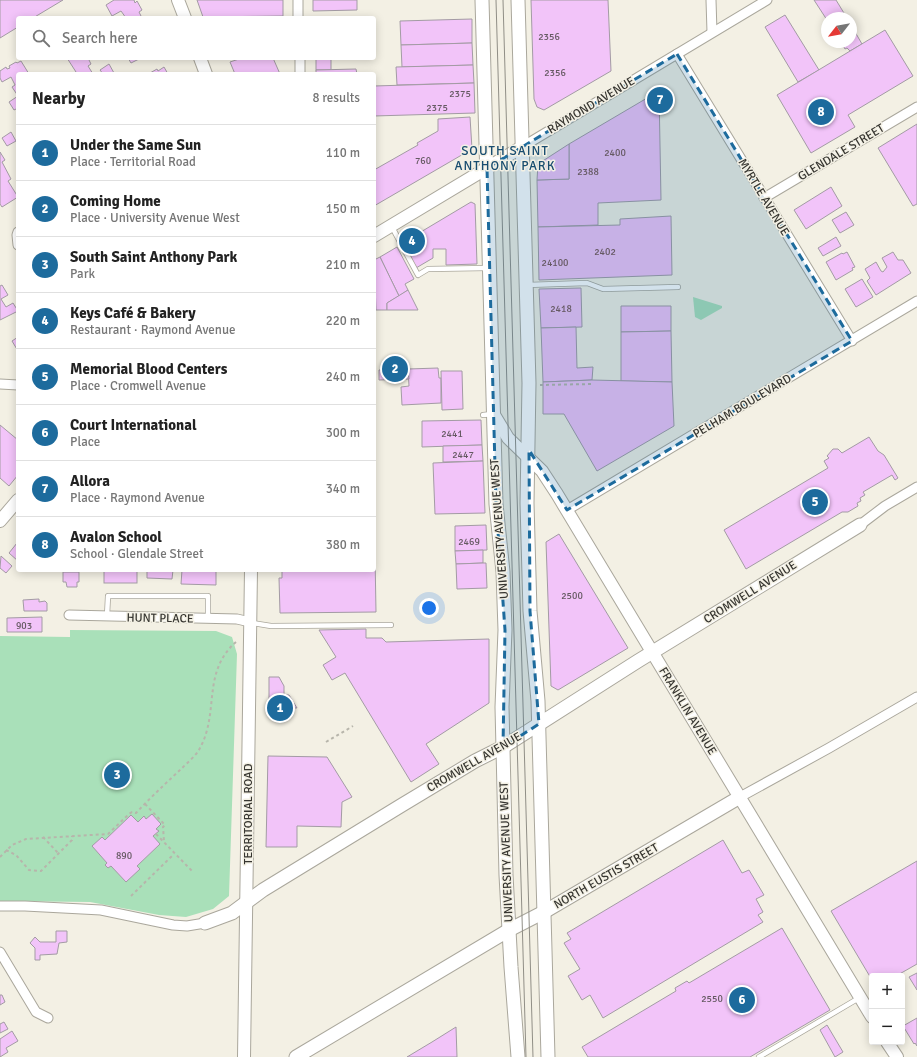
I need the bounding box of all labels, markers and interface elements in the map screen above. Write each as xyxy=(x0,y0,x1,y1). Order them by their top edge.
north arrow xyxy=(821,12,857,48)
search box xyxy=(16,16,376,60)
icon: search xyxy=(30,27,52,49)
text: Search here xyxy=(62,29,138,47)
house number: 2356 xyxy=(538,31,560,43)
house number: 2356 xyxy=(544,67,566,79)
street label: RAYMOND AVENUE xyxy=(545,73,638,137)
pin: 7 xyxy=(647,85,673,115)
text: Nearby xyxy=(32,88,85,109)
house number: 2375 xyxy=(449,88,471,100)
text: 8 results xyxy=(312,90,360,106)
pin: 8 xyxy=(808,97,834,127)
house number: 2375 xyxy=(426,102,448,114)
street label: GLENDALE STREET xyxy=(795,121,887,184)
text: Under the Same Sun xyxy=(70,136,201,154)
district label: SOUTH SAINT ANTHONY PARK xyxy=(455,143,555,174)
text: 1 xyxy=(41,145,49,161)
text: 110 m xyxy=(326,145,360,161)
house number: 2400 xyxy=(604,147,626,159)
text: Place · Territorial Road xyxy=(70,154,196,170)
house number: 760 xyxy=(415,155,431,167)
street label: MYRTLE AVENUE xyxy=(735,156,793,239)
house number: 2388 xyxy=(577,166,599,178)
text: Coming Home xyxy=(70,192,161,210)
text: 2 xyxy=(41,201,49,217)
text: 150 m xyxy=(326,201,360,217)
text: Place · University Avenue West xyxy=(70,210,240,226)
pin: 4 xyxy=(399,226,425,256)
house number: 2402 xyxy=(594,246,616,258)
text: South Saint Anthony Park xyxy=(70,248,237,266)
text: 3 xyxy=(41,257,49,273)
text: 210 m xyxy=(326,257,360,273)
house number: 24100 xyxy=(541,257,569,269)
text: Park xyxy=(70,266,95,282)
house number: 2418 xyxy=(550,303,572,315)
text: Keys Café & Bakery xyxy=(70,304,196,322)
text: 4 xyxy=(41,313,49,329)
text: 220 m xyxy=(326,313,360,329)
text: Restaurant · Raymond Avenue xyxy=(70,322,236,338)
pin: 2 xyxy=(382,354,408,384)
text: Memorial Blood Centers xyxy=(70,360,227,378)
text: 5 xyxy=(41,369,49,385)
text: 240 m xyxy=(326,369,360,385)
street label: PELHAM BOULEVARD xyxy=(690,371,794,442)
text: Place · Cromwell Avenue xyxy=(70,378,206,394)
text: Court International xyxy=(70,416,197,434)
text: 6 xyxy=(41,425,49,441)
text: 300 m xyxy=(326,425,360,441)
house number: 2441 xyxy=(441,428,463,440)
text: Place xyxy=(70,434,100,450)
house number: 2447 xyxy=(452,449,474,461)
street label: UNIVERSITY AVENUE WEST xyxy=(487,458,512,600)
text: Allora xyxy=(70,472,110,490)
text: 7 xyxy=(41,481,49,497)
text: 340 m xyxy=(326,481,360,497)
pin: 5 xyxy=(802,487,828,517)
text: Place · Raymond Avenue xyxy=(70,490,205,506)
text: Avalon School xyxy=(70,528,162,546)
house number: 2469 xyxy=(458,536,480,548)
text: 8 xyxy=(41,537,49,553)
text: 380 m xyxy=(326,537,360,553)
text: School · Glendale Street xyxy=(70,546,204,562)
street label: CROMWELL AVENUE xyxy=(701,558,800,627)
house number: 2500 xyxy=(561,590,583,602)
your location xyxy=(419,598,439,618)
street label: HUNT PLACE xyxy=(126,610,194,627)
house number: 903 xyxy=(16,620,32,632)
street label: FRANKLIN AVENUE xyxy=(655,665,720,758)
pin: 1 xyxy=(267,693,293,723)
street label: CROMWELL AVENUE xyxy=(424,729,525,796)
pin: 3 xyxy=(104,760,130,790)
street label: TERRITORIAL ROAD xyxy=(241,763,256,864)
street label: UNIVERSITY AVENUE WEST xyxy=(497,781,516,923)
street label: NORTH EUSTIS STREET xyxy=(551,840,661,913)
house number: 890 xyxy=(116,850,132,862)
map controls xyxy=(869,973,905,1045)
button: + xyxy=(869,973,905,1009)
pin: 6 xyxy=(729,985,755,1015)
house number: 2550 xyxy=(701,993,723,1005)
button: − xyxy=(869,1009,905,1045)

